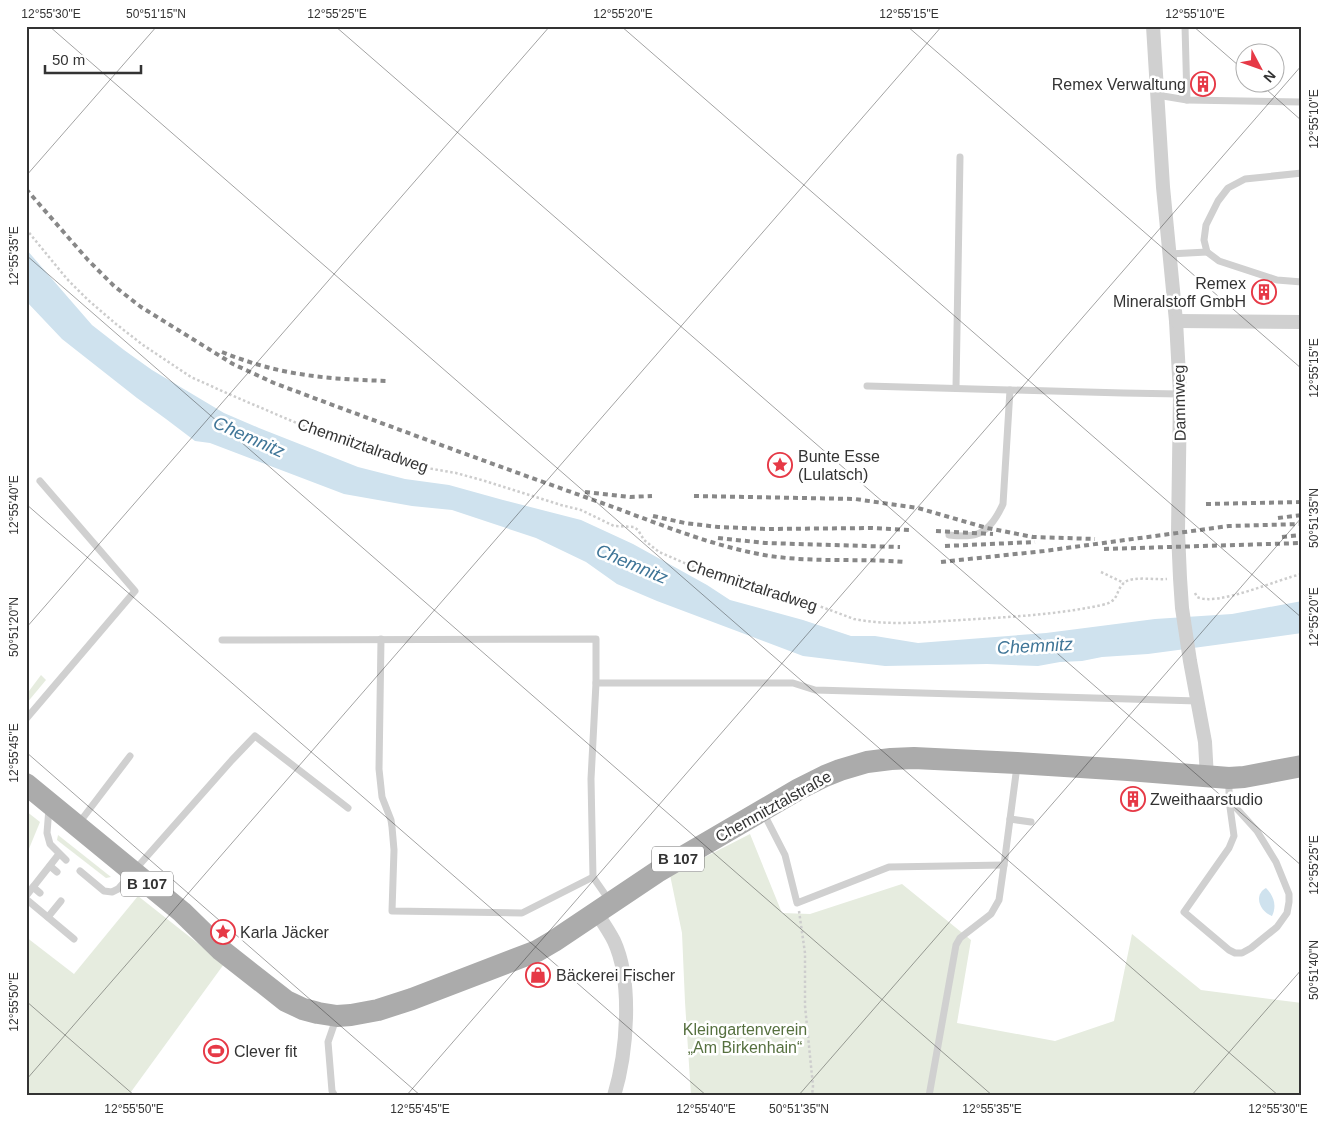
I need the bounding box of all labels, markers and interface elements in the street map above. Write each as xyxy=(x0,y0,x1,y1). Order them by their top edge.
text: 12°55'30"E xyxy=(21,7,81,21)
text: 50°51'15"N xyxy=(126,7,186,21)
text: 12°55'25"E xyxy=(307,7,367,21)
text: 12°55'20"E xyxy=(593,7,653,21)
text: 12°55'15"E xyxy=(879,7,939,21)
text: 12°55'10"E xyxy=(1165,7,1225,21)
scale bar xyxy=(45,42,141,74)
north arrow xyxy=(1236,42,1286,92)
text: 50 m xyxy=(52,51,85,68)
text: N xyxy=(1260,67,1279,86)
building icon: Remex Verwaltung xyxy=(1190,71,1216,97)
place label: Remex Verwaltung xyxy=(1052,76,1186,93)
text: 12°55'10"E xyxy=(1307,89,1321,149)
text: 12°55'35"E xyxy=(7,226,21,286)
place label: Remex Mineralstoff GmbH xyxy=(1113,275,1246,310)
building icon: Remex Mineralstoff GmbH xyxy=(1251,279,1277,305)
text: 12°55'15"E xyxy=(1307,338,1321,398)
street label: Dammweg xyxy=(1170,365,1189,441)
water label: Chemnitz xyxy=(210,412,288,462)
street label: Chemnitztalradweg xyxy=(295,415,430,476)
place label: Bunte Esse (Lulatsch) xyxy=(798,448,880,483)
place icon: Bunte Esse (Lulatsch) xyxy=(767,452,793,478)
text: 12°55'40"E xyxy=(7,475,21,535)
text: 50°51'35"N xyxy=(1307,488,1321,548)
water label: Chemnitz xyxy=(593,540,671,588)
street label: Chemnitztalradweg xyxy=(684,556,820,615)
text: 12°55'20"E xyxy=(1307,587,1321,647)
text: 50°51'20"N xyxy=(7,597,21,657)
water label: Chemnitz xyxy=(997,634,1073,658)
text: 12°55'45"E xyxy=(7,723,21,783)
street label: Chemnitztalstraße xyxy=(712,767,834,845)
building icon: Zweithaarstudio xyxy=(1120,786,1146,812)
place label: Zweithaarstudio xyxy=(1150,791,1263,808)
text: 12°55'25"E xyxy=(1307,835,1321,895)
road number: B 107 xyxy=(652,846,704,872)
road number: B 107 xyxy=(121,872,173,896)
place icon: Karla Jäcker xyxy=(210,919,236,945)
place label: Karla Jäcker xyxy=(240,924,330,941)
text: 50°51'40"N xyxy=(1307,940,1321,1000)
shop icon: Bäckerei Fischer xyxy=(525,962,551,988)
place label: Bäckerei Fischer xyxy=(556,967,676,984)
text: 12°55'50"E xyxy=(7,972,21,1032)
park label: Kleingartenverein „Am Birkenhain“ xyxy=(683,1021,807,1056)
sports icon: Clever fit xyxy=(203,1038,229,1064)
place label: Clever fit xyxy=(234,1043,298,1060)
text: 12°55'50"E xyxy=(104,1102,164,1116)
text: 12°55'45"E xyxy=(390,1102,450,1116)
text: 12°55'40"E xyxy=(676,1102,736,1116)
text: 50°51'35"N xyxy=(769,1102,829,1116)
text: 12°55'35"E xyxy=(962,1102,1022,1116)
text: 12°55'30"E xyxy=(1248,1102,1308,1116)

